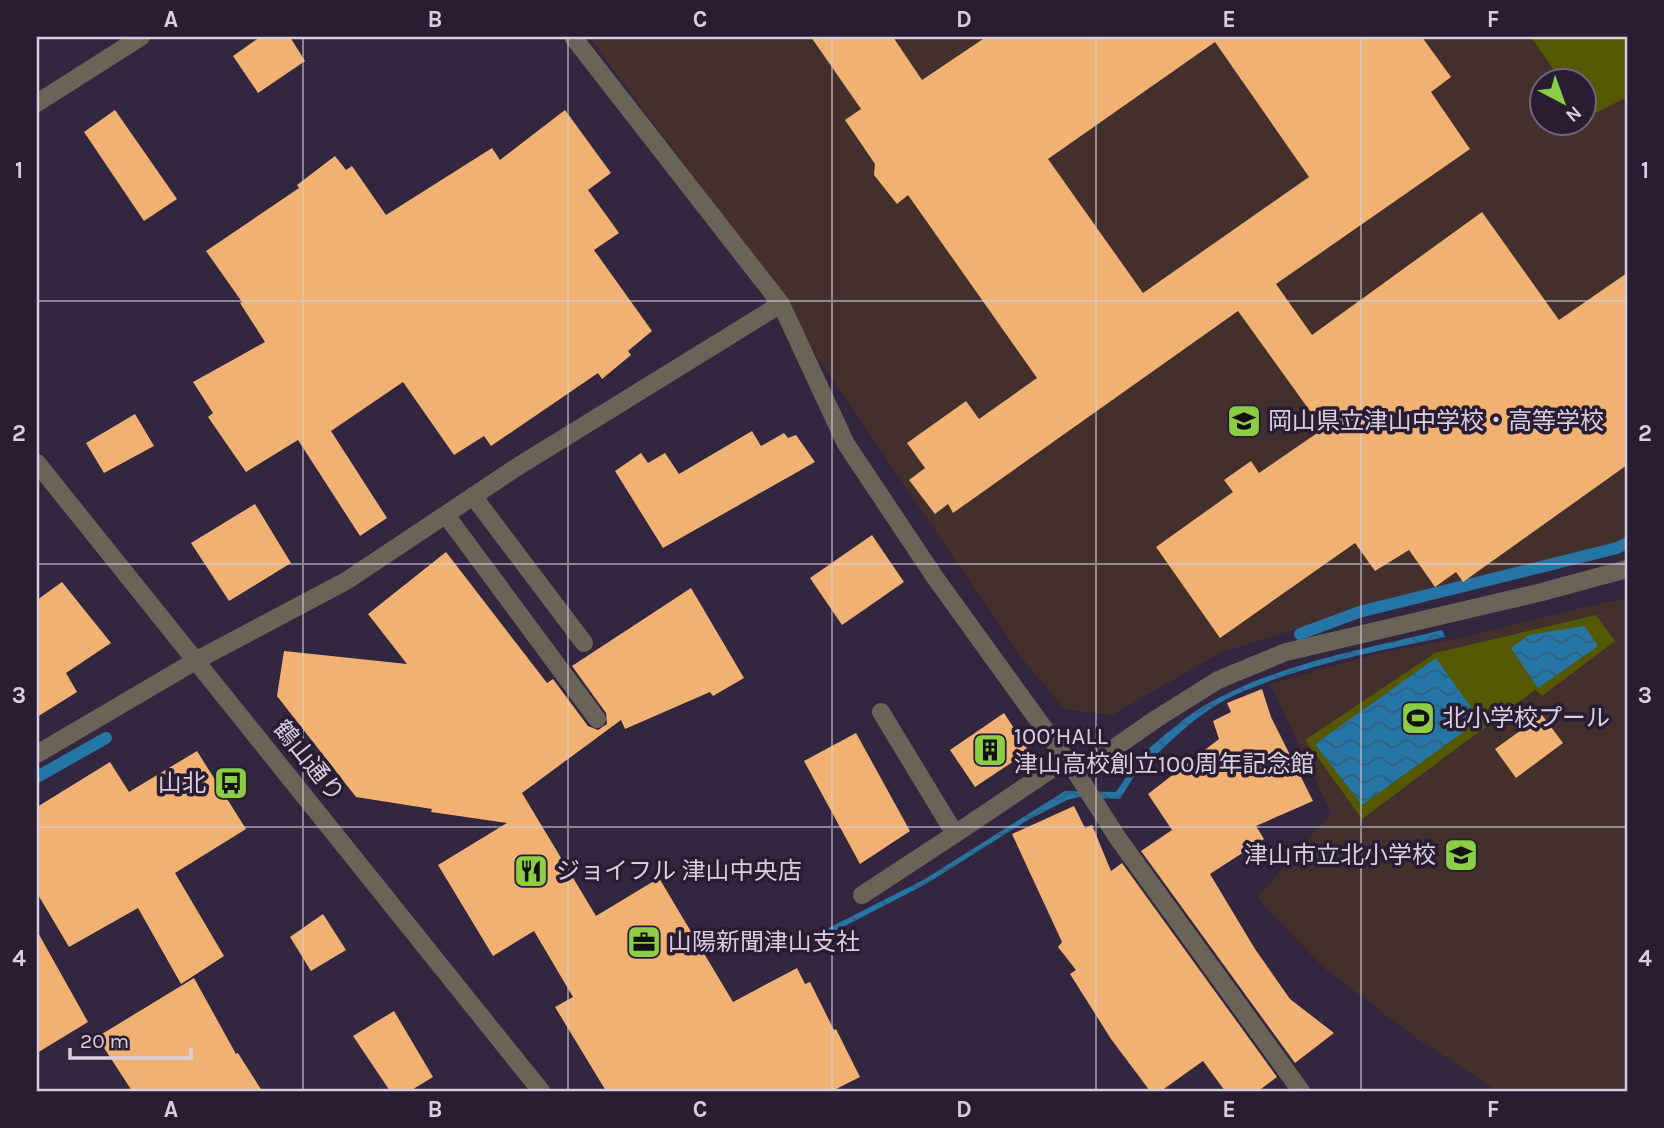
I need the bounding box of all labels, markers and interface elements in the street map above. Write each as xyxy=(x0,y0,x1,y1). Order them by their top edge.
text: A xyxy=(164,6,178,33)
text: B xyxy=(428,6,442,33)
text: C xyxy=(693,6,707,33)
text: D xyxy=(956,6,972,33)
text: E xyxy=(1222,6,1236,33)
text: F xyxy=(1487,6,1499,33)
north arrow xyxy=(1528,66,1598,136)
text: N xyxy=(1561,101,1586,127)
text: 1 xyxy=(15,157,23,184)
text: 1 xyxy=(1641,157,1649,184)
school or university icon: 岡山県立津山中学校・高等学校 xyxy=(1225,402,1263,440)
place label: 岡山県立津山中学校・高等学校 xyxy=(1268,407,1604,435)
text: 2 xyxy=(12,420,26,447)
text: 2 xyxy=(1638,420,1652,447)
text: 3 xyxy=(12,682,26,709)
text: 3 xyxy=(1638,682,1652,709)
sports icon: 北小学校プール xyxy=(1399,699,1437,737)
place label: 北小学校プール xyxy=(1442,704,1610,732)
street label: 鶴山通り xyxy=(268,715,350,807)
place label: 100’HALL 津山高校創立100周年記念館 xyxy=(1014,722,1314,778)
building icon: 100’HALL 津山高校創立100周年記念館 xyxy=(971,731,1009,769)
bus stop icon: 山北 xyxy=(212,764,250,802)
place label: 山北 xyxy=(158,769,206,797)
school or university icon: 津山市立北小学校 xyxy=(1442,836,1480,874)
place label: 津山市立北小学校 xyxy=(1244,841,1436,869)
restaurant icon: ジョイフル 津山中央店 xyxy=(512,852,550,890)
place label: ジョイフル 津山中央店 xyxy=(556,857,802,885)
office icon: 山陽新聞津山支社 xyxy=(625,923,663,961)
place label: 山陽新聞津山支社 xyxy=(668,928,860,956)
text: 4 xyxy=(12,945,26,972)
text: 4 xyxy=(1638,945,1652,972)
scale bar xyxy=(70,1016,191,1060)
text: 20 m xyxy=(80,1029,129,1053)
text: A xyxy=(164,1096,178,1123)
text: B xyxy=(428,1096,442,1123)
text: C xyxy=(693,1096,707,1123)
text: D xyxy=(956,1096,972,1123)
text: E xyxy=(1222,1096,1236,1123)
text: F xyxy=(1487,1096,1499,1123)

